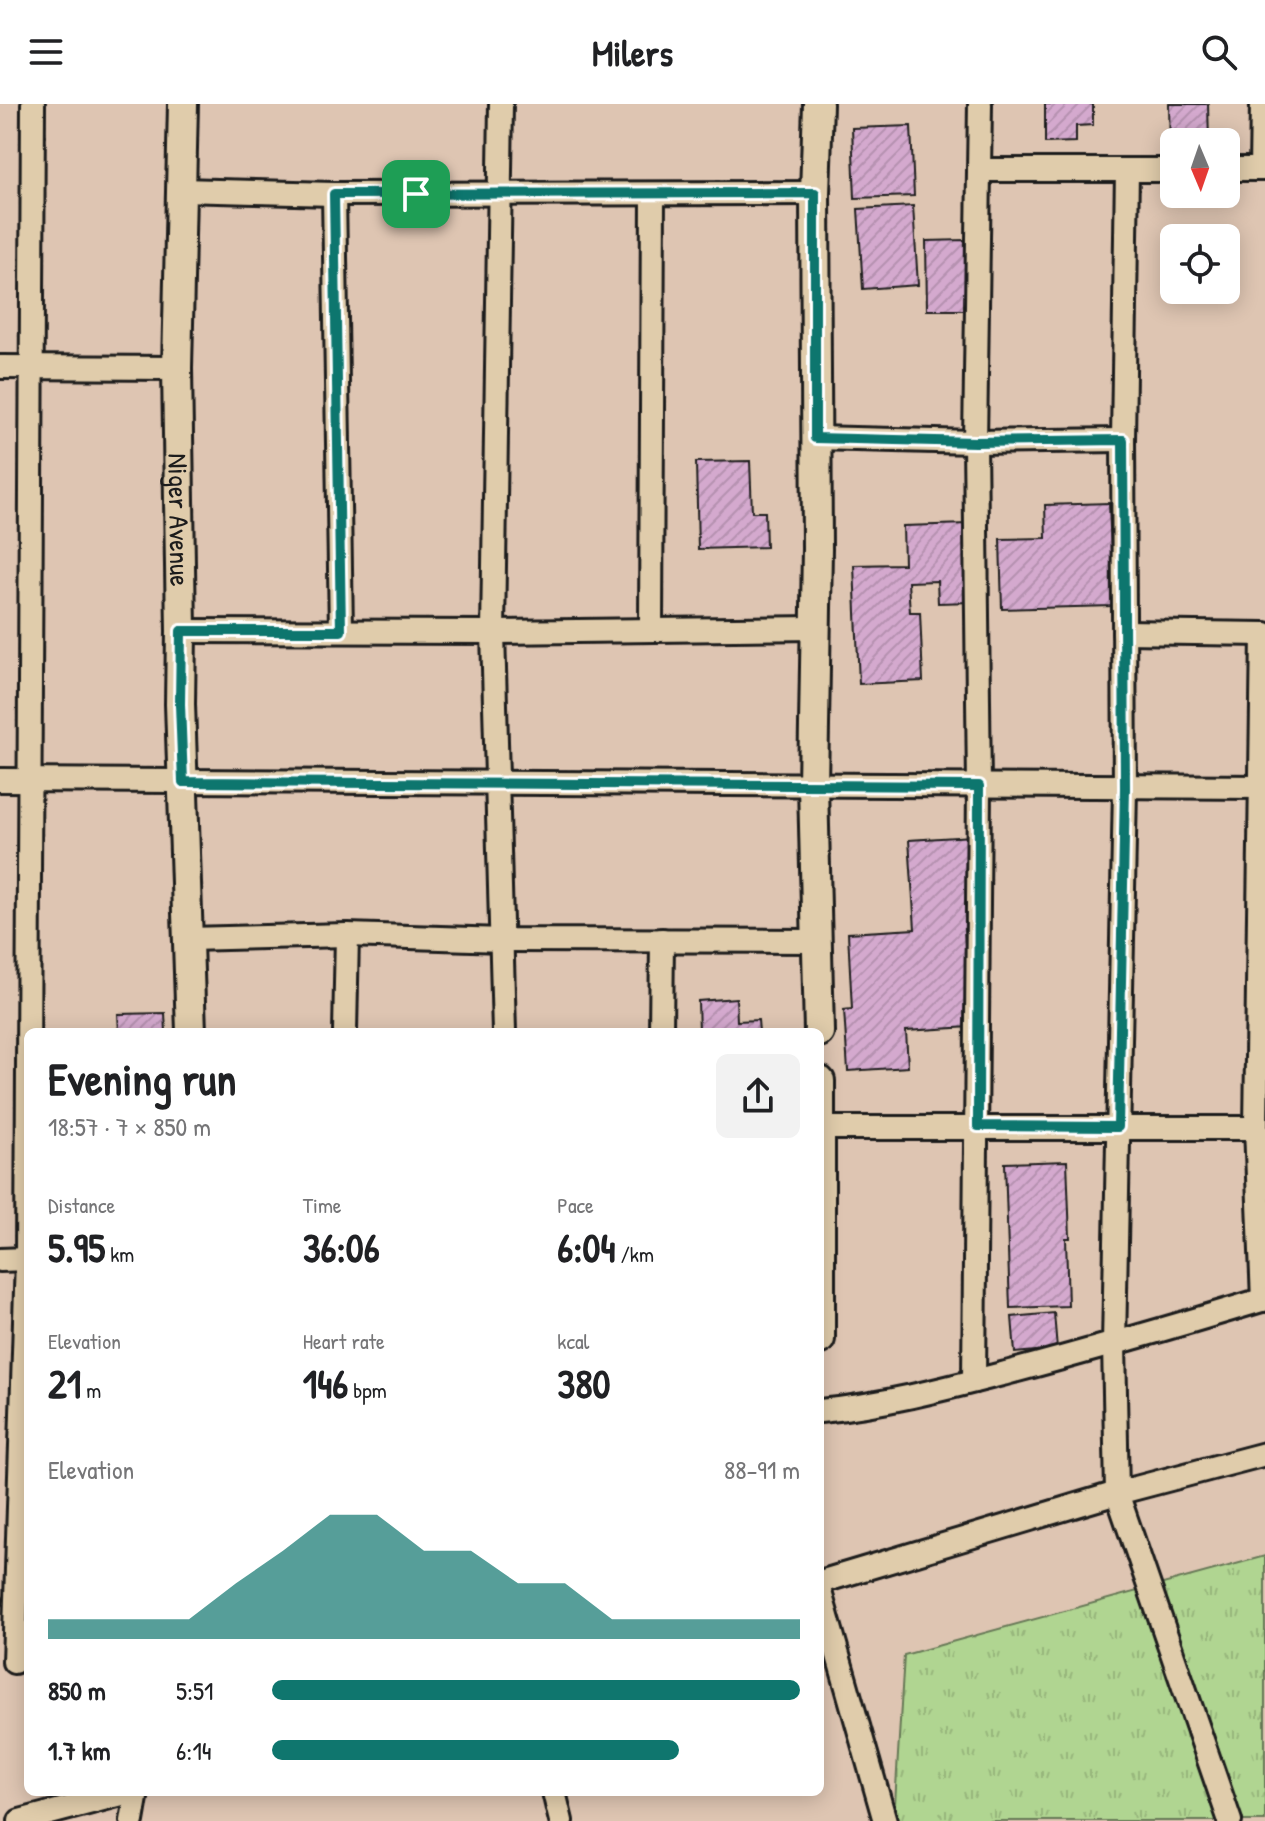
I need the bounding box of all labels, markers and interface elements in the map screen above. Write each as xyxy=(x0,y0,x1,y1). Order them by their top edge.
text: Milers xyxy=(592,28,673,77)
icon: menu xyxy=(24,30,68,74)
icon: search xyxy=(1197,30,1241,74)
north arrow xyxy=(1160,128,1240,208)
map controls xyxy=(1160,128,1240,304)
pin xyxy=(382,160,450,228)
icon: arrive xyxy=(394,172,438,216)
button: locate xyxy=(1160,224,1240,304)
street label: Niger Avenue xyxy=(159,453,199,587)
text: Evening run xyxy=(48,1049,236,1109)
button: share xyxy=(716,1054,800,1138)
text: 18:57 · 7 × 850 m xyxy=(48,1109,211,1144)
text: Distance xyxy=(48,1190,115,1220)
text: Time xyxy=(303,1190,342,1220)
text: Pace xyxy=(557,1190,594,1220)
text: 5.95 xyxy=(48,1220,105,1274)
text: 36:06 xyxy=(303,1220,380,1274)
text: 6:04 xyxy=(557,1220,616,1274)
text: km xyxy=(105,1239,134,1269)
text: /km xyxy=(616,1239,654,1269)
text: Elevation xyxy=(48,1326,121,1356)
text: Heart rate xyxy=(303,1326,385,1356)
text: kcal xyxy=(557,1326,589,1356)
text: 21 xyxy=(48,1356,81,1410)
text: 146 xyxy=(303,1356,348,1410)
text: 380 xyxy=(557,1356,611,1410)
text: m xyxy=(81,1375,101,1405)
text: bpm xyxy=(348,1375,387,1405)
text: Elevation xyxy=(48,1452,134,1487)
text: 88–91 m xyxy=(724,1452,800,1487)
text: 850 m xyxy=(48,1673,106,1708)
text: 5:51 xyxy=(176,1673,213,1708)
text: 1.7 km xyxy=(48,1733,110,1768)
text: 6:14 xyxy=(176,1733,212,1768)

